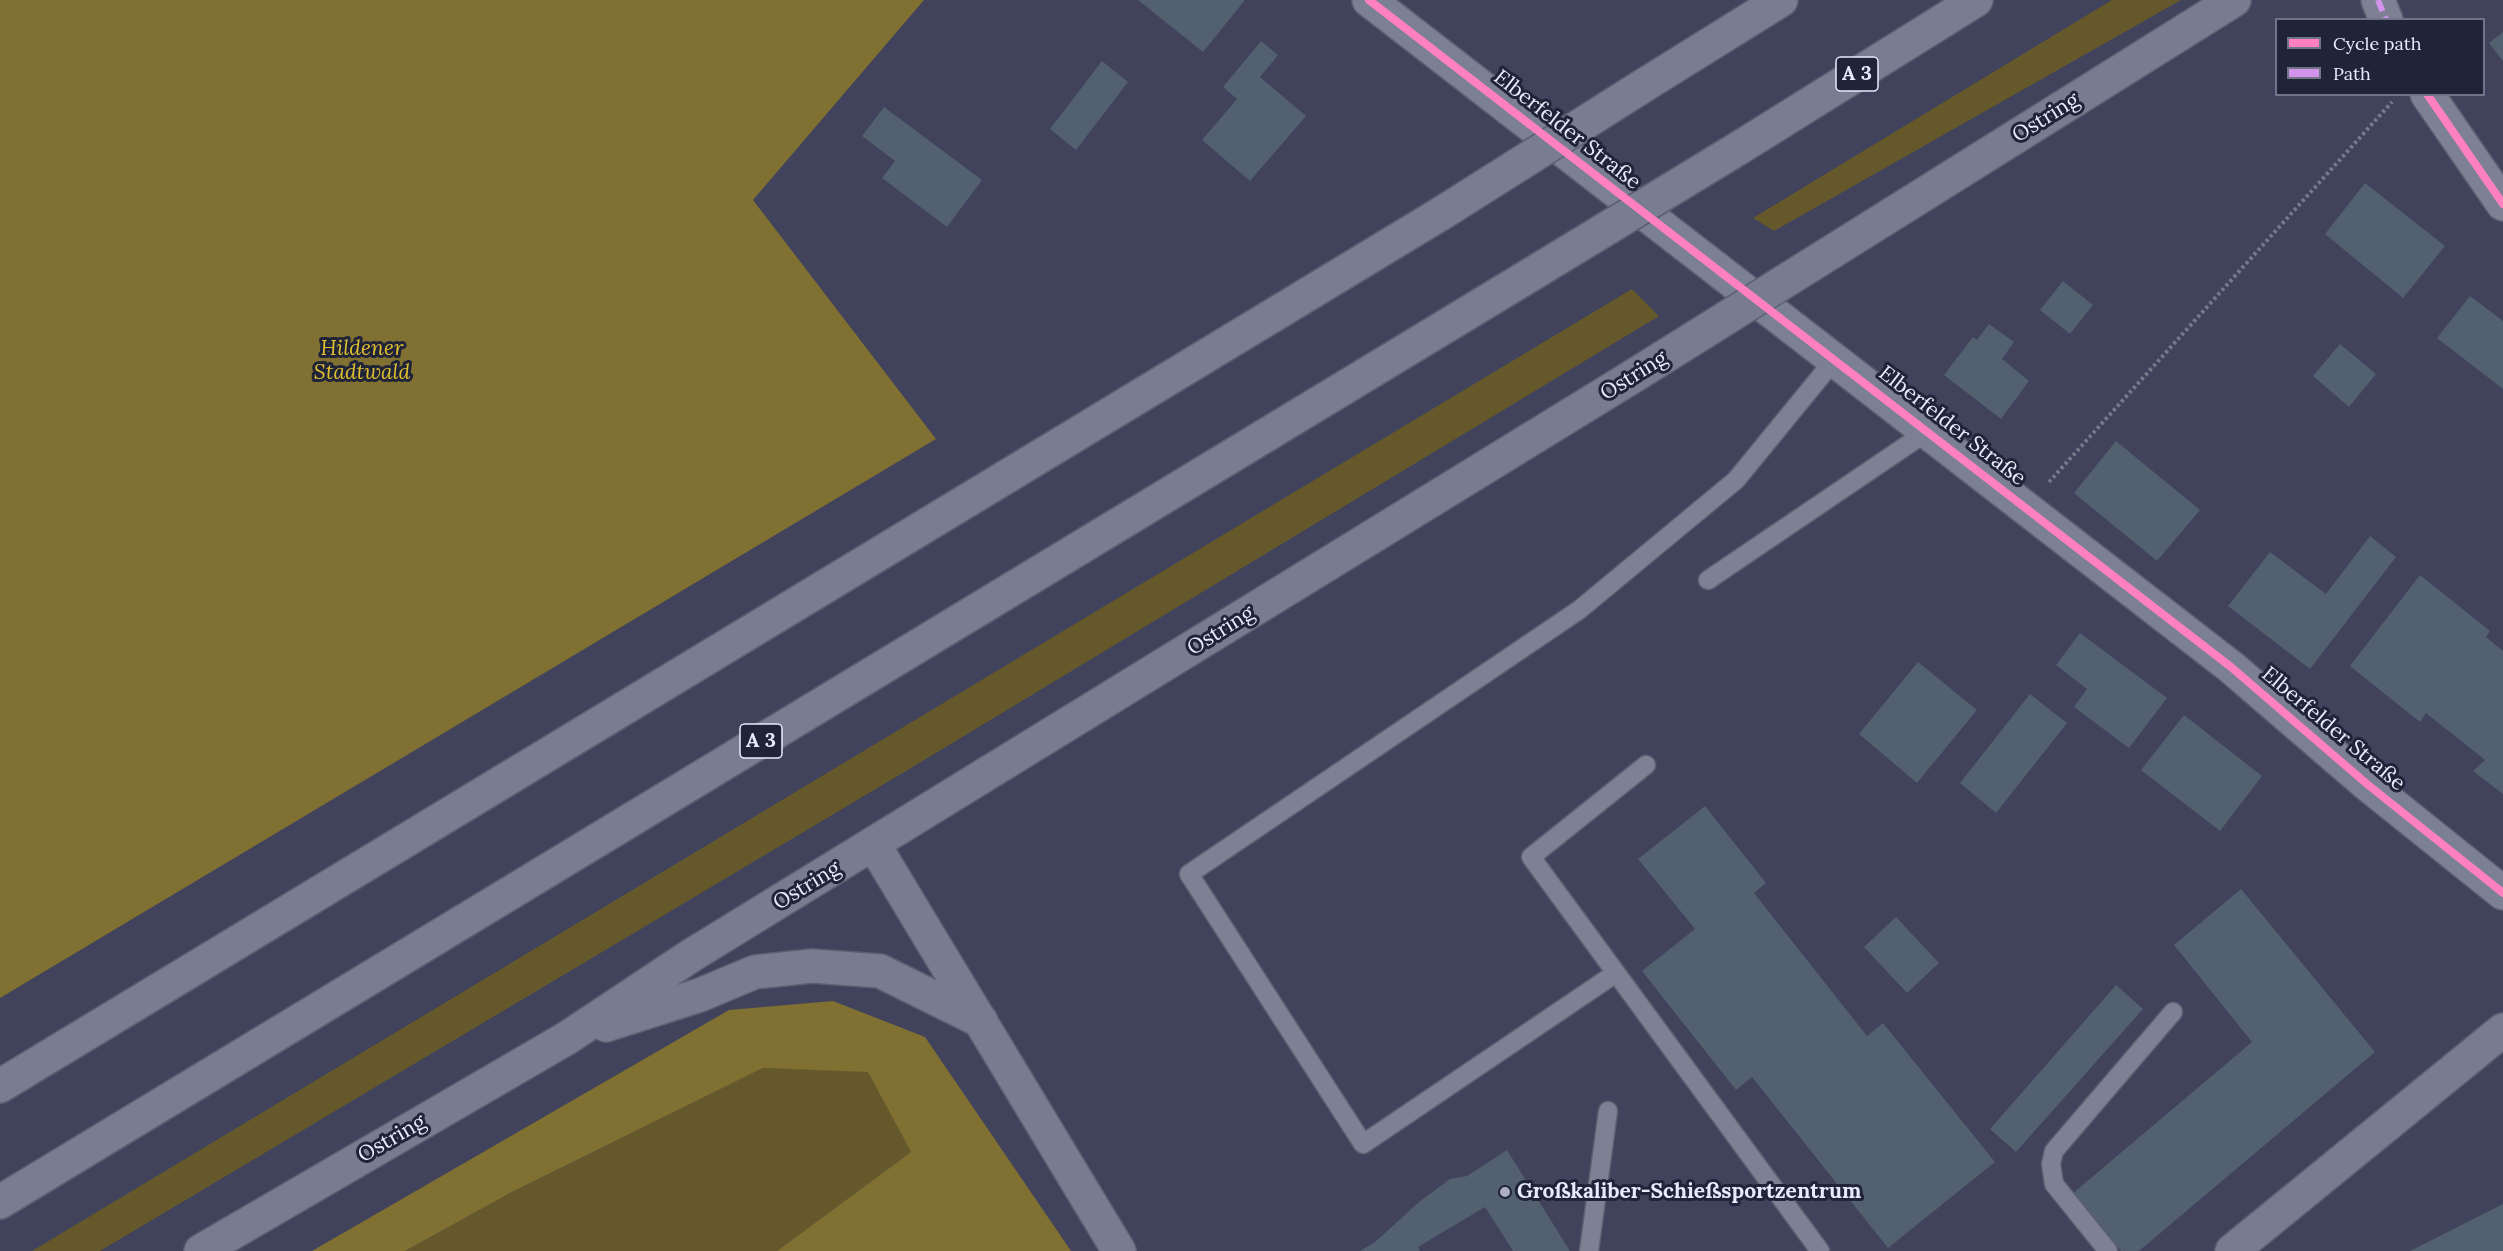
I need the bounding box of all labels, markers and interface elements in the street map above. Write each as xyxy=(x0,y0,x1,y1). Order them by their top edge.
legend xyxy=(2275,18,2485,96)
text: Cycle path xyxy=(2333,32,2422,55)
road number: A 3 xyxy=(1836,57,1878,91)
text: Path xyxy=(2333,62,2371,85)
street label: Elberfelder Straße xyxy=(1489,65,1645,195)
street label: Ostring xyxy=(2008,88,2084,148)
park label: Hildener Stadtwald xyxy=(314,336,410,386)
street label: Ostring xyxy=(1596,346,1672,406)
street label: Elberfelder Straße xyxy=(1874,361,2030,491)
street label: Ostring xyxy=(1183,601,1259,661)
street label: Elberfelder Straße xyxy=(2256,662,2410,796)
road number: A 3 xyxy=(740,724,782,758)
street label: Ostring xyxy=(769,856,845,916)
street label: Ostring xyxy=(354,1110,430,1168)
place label: Großkaliber-Schießsportzentrum xyxy=(1517,1179,1861,1205)
marker: Großkaliber-Schießsportzentrum xyxy=(1498,1185,1512,1199)

